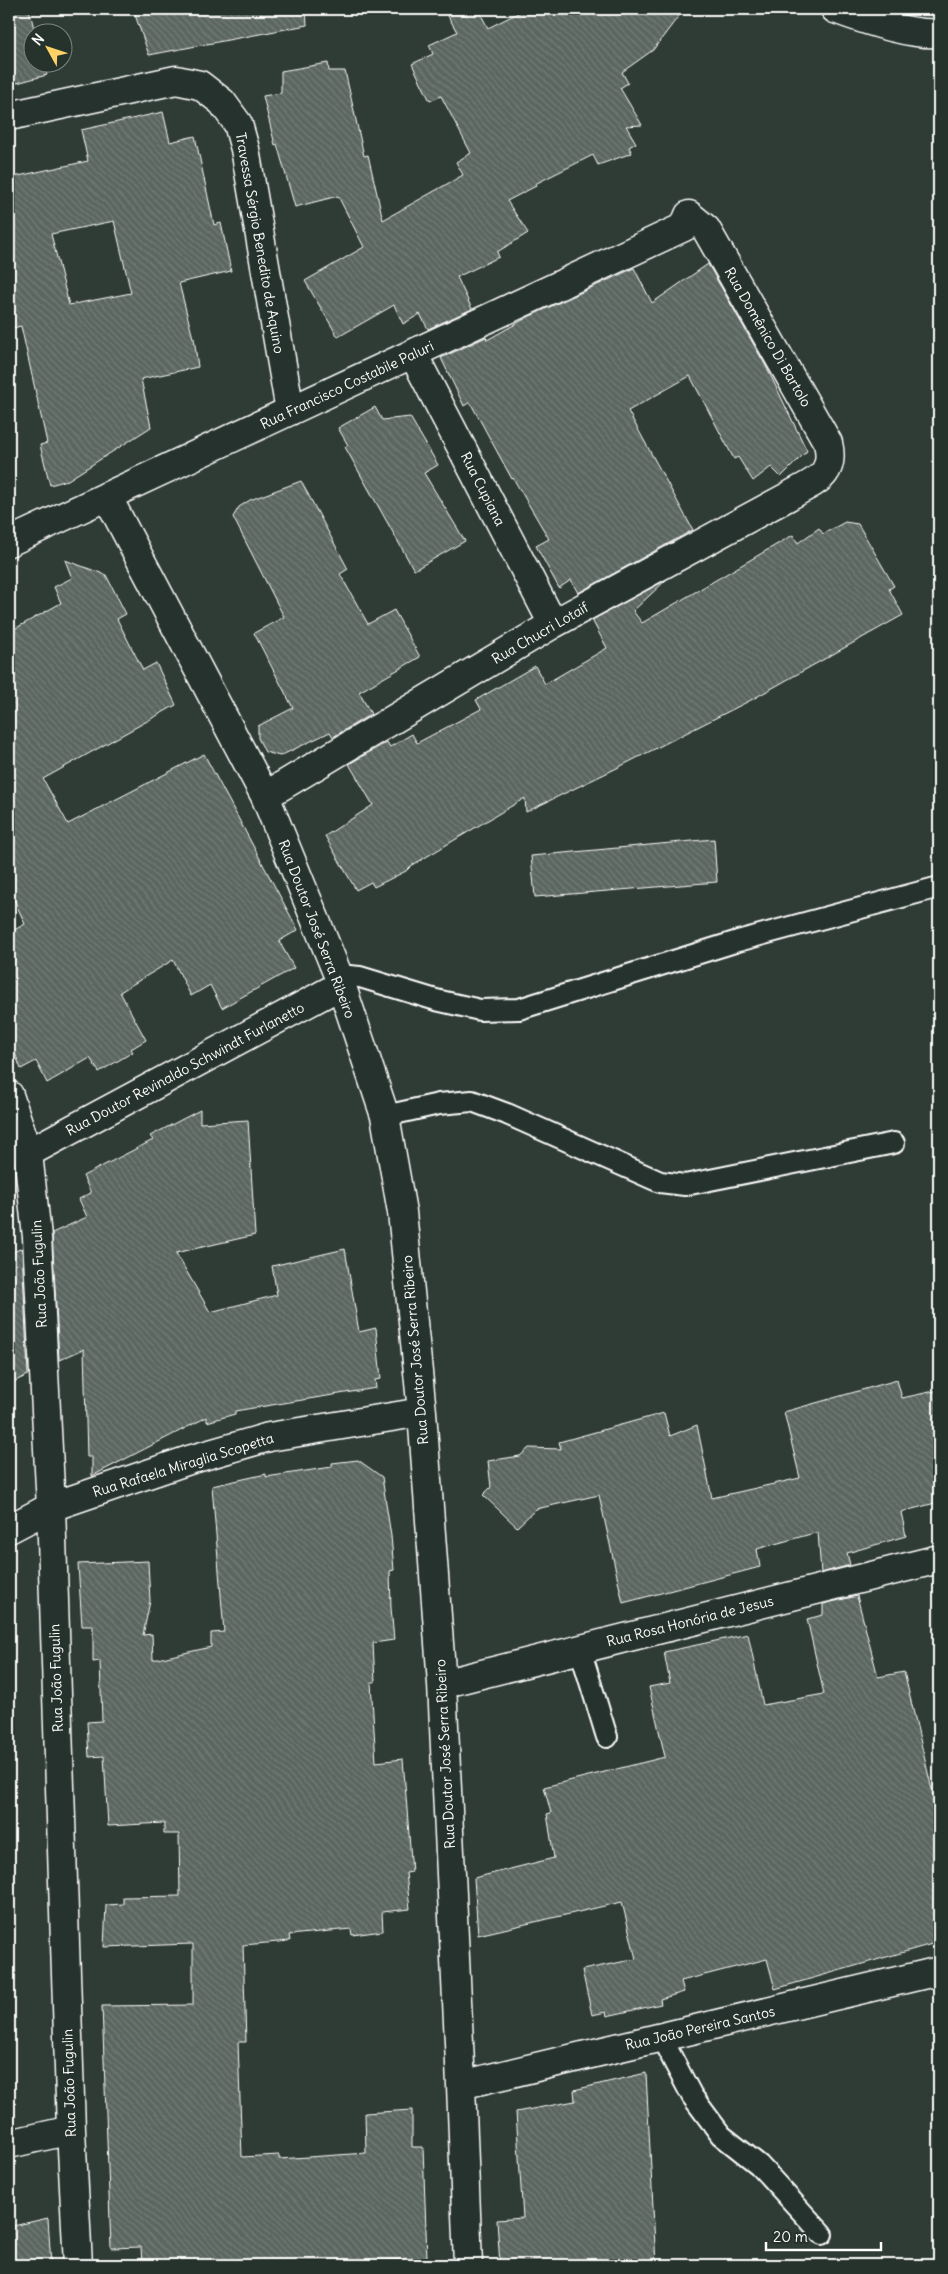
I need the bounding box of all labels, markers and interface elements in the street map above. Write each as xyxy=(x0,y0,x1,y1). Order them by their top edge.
north arrow xyxy=(22,22,72,72)
text: N xyxy=(28,30,48,49)
street label: Travessa Sérgio Benedito de Aquino xyxy=(232,131,288,355)
street label: Rua Domênico Di Bartolo xyxy=(721,264,815,410)
street label: Rua Francisco Costabile Paluri xyxy=(257,337,437,433)
street label: Rua Cupiana xyxy=(457,449,509,529)
street label: Rua Chucri Lotaif xyxy=(488,598,592,668)
street label: Rua Doutor José Serra Ribeiro xyxy=(275,837,359,1021)
street label: Rua Doutor Revinaldo Schwindt Furlanetto xyxy=(63,998,307,1140)
street label: Rua João Fugulin xyxy=(27,1219,51,1329)
street label: Rua Doutor José Serra Ribeiro xyxy=(398,1255,432,1445)
street label: Rua Rafaela Miraglia Scopetta xyxy=(90,1429,276,1501)
street label: Rua Rosa Honória de Jesus xyxy=(605,1592,775,1650)
street label: Rua João Fugulin xyxy=(45,1624,67,1732)
street label: Rua Doutor José Serra Ribeiro xyxy=(431,1659,459,1849)
street label: Rua João Pereira Santos xyxy=(623,2002,777,2054)
street label: Rua João Fugulin xyxy=(58,2029,80,2137)
scale bar xyxy=(766,2219,880,2251)
text: 20 m xyxy=(773,2227,808,2246)

